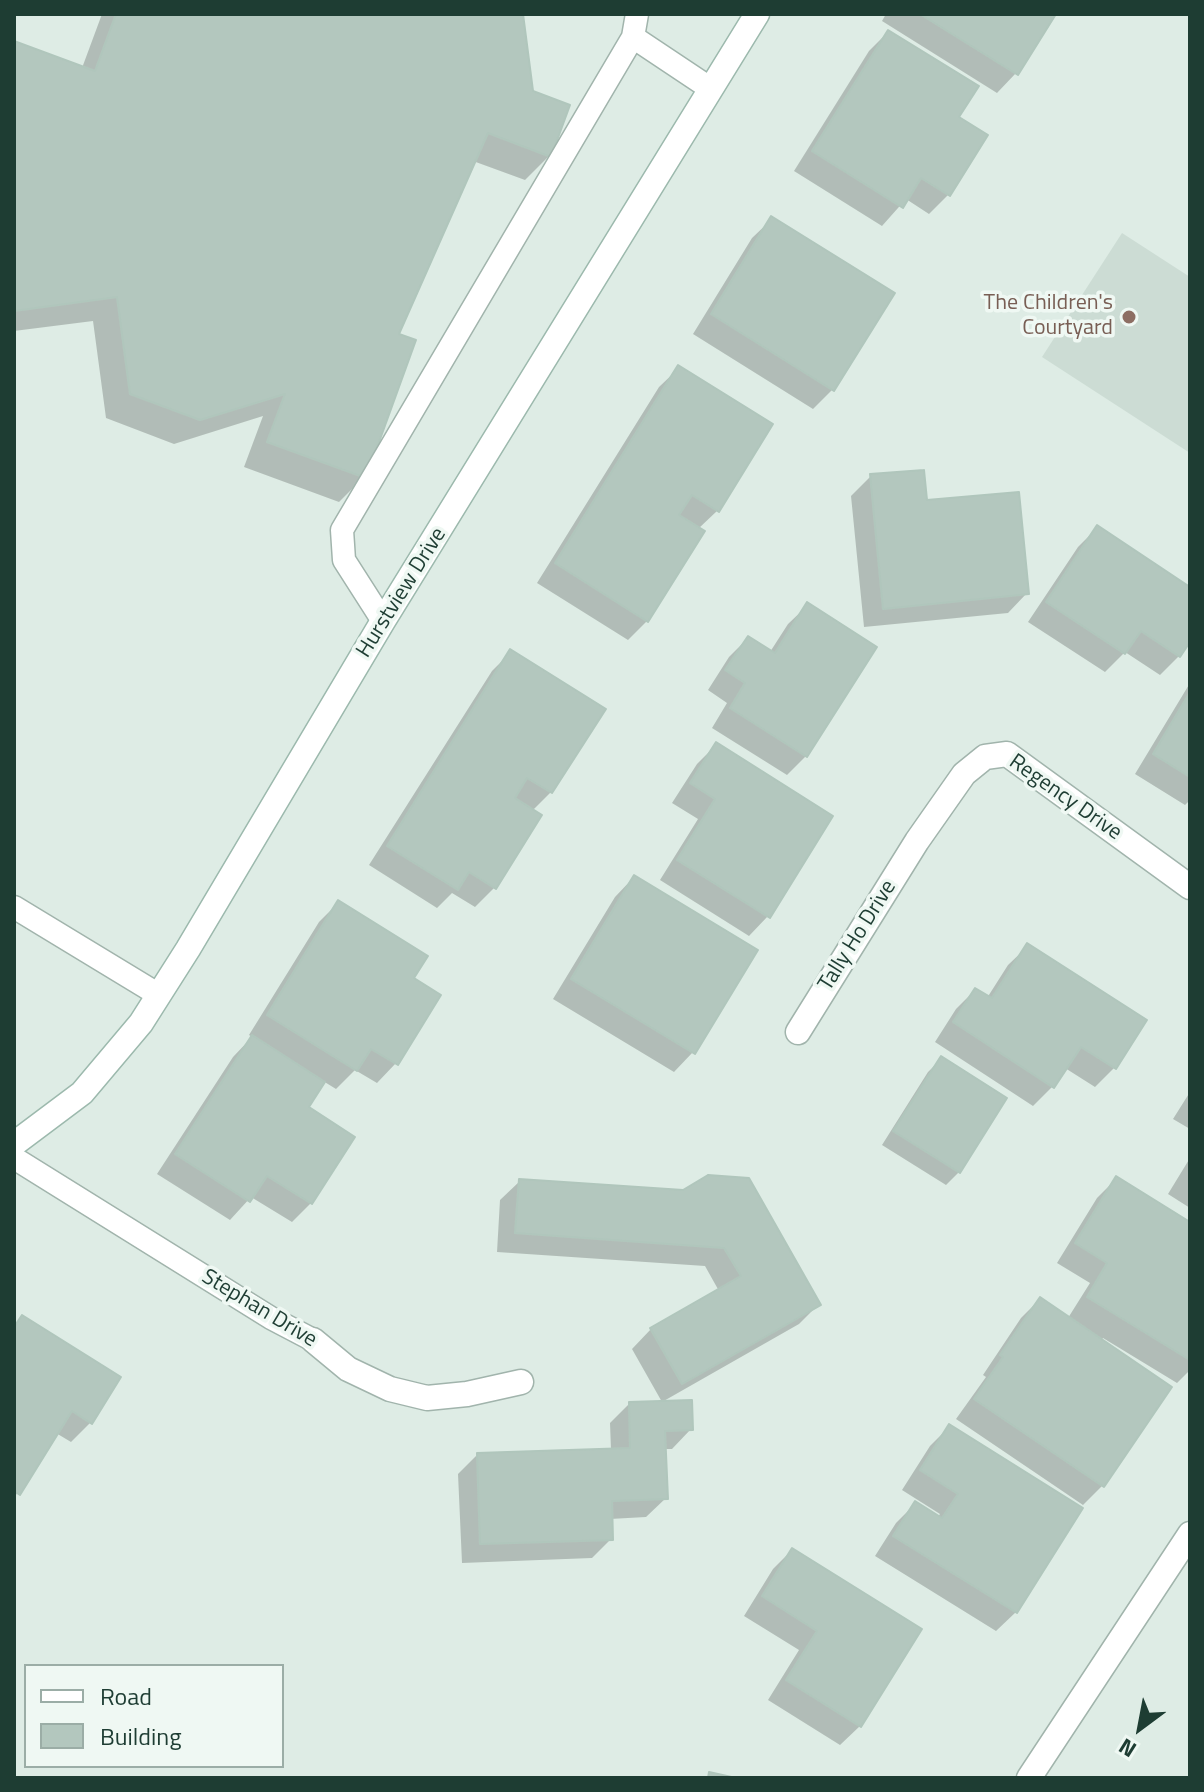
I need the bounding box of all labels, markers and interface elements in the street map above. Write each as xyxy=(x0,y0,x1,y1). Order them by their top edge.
place label: The Children's Courtyard xyxy=(984,291,1113,342)
marker: The Children's Courtyard xyxy=(1120,308,1138,326)
street label: Hurstview Drive xyxy=(352,523,452,663)
street label: Regency Drive xyxy=(1003,749,1127,847)
street label: Tally Ho Drive xyxy=(814,876,902,996)
street label: Stephan Drive xyxy=(197,1264,321,1354)
legend xyxy=(24,1664,284,1768)
text: Road xyxy=(100,1678,152,1714)
north arrow xyxy=(1100,1688,1180,1768)
text: Building xyxy=(100,1718,182,1754)
text: N xyxy=(1112,1730,1143,1767)

